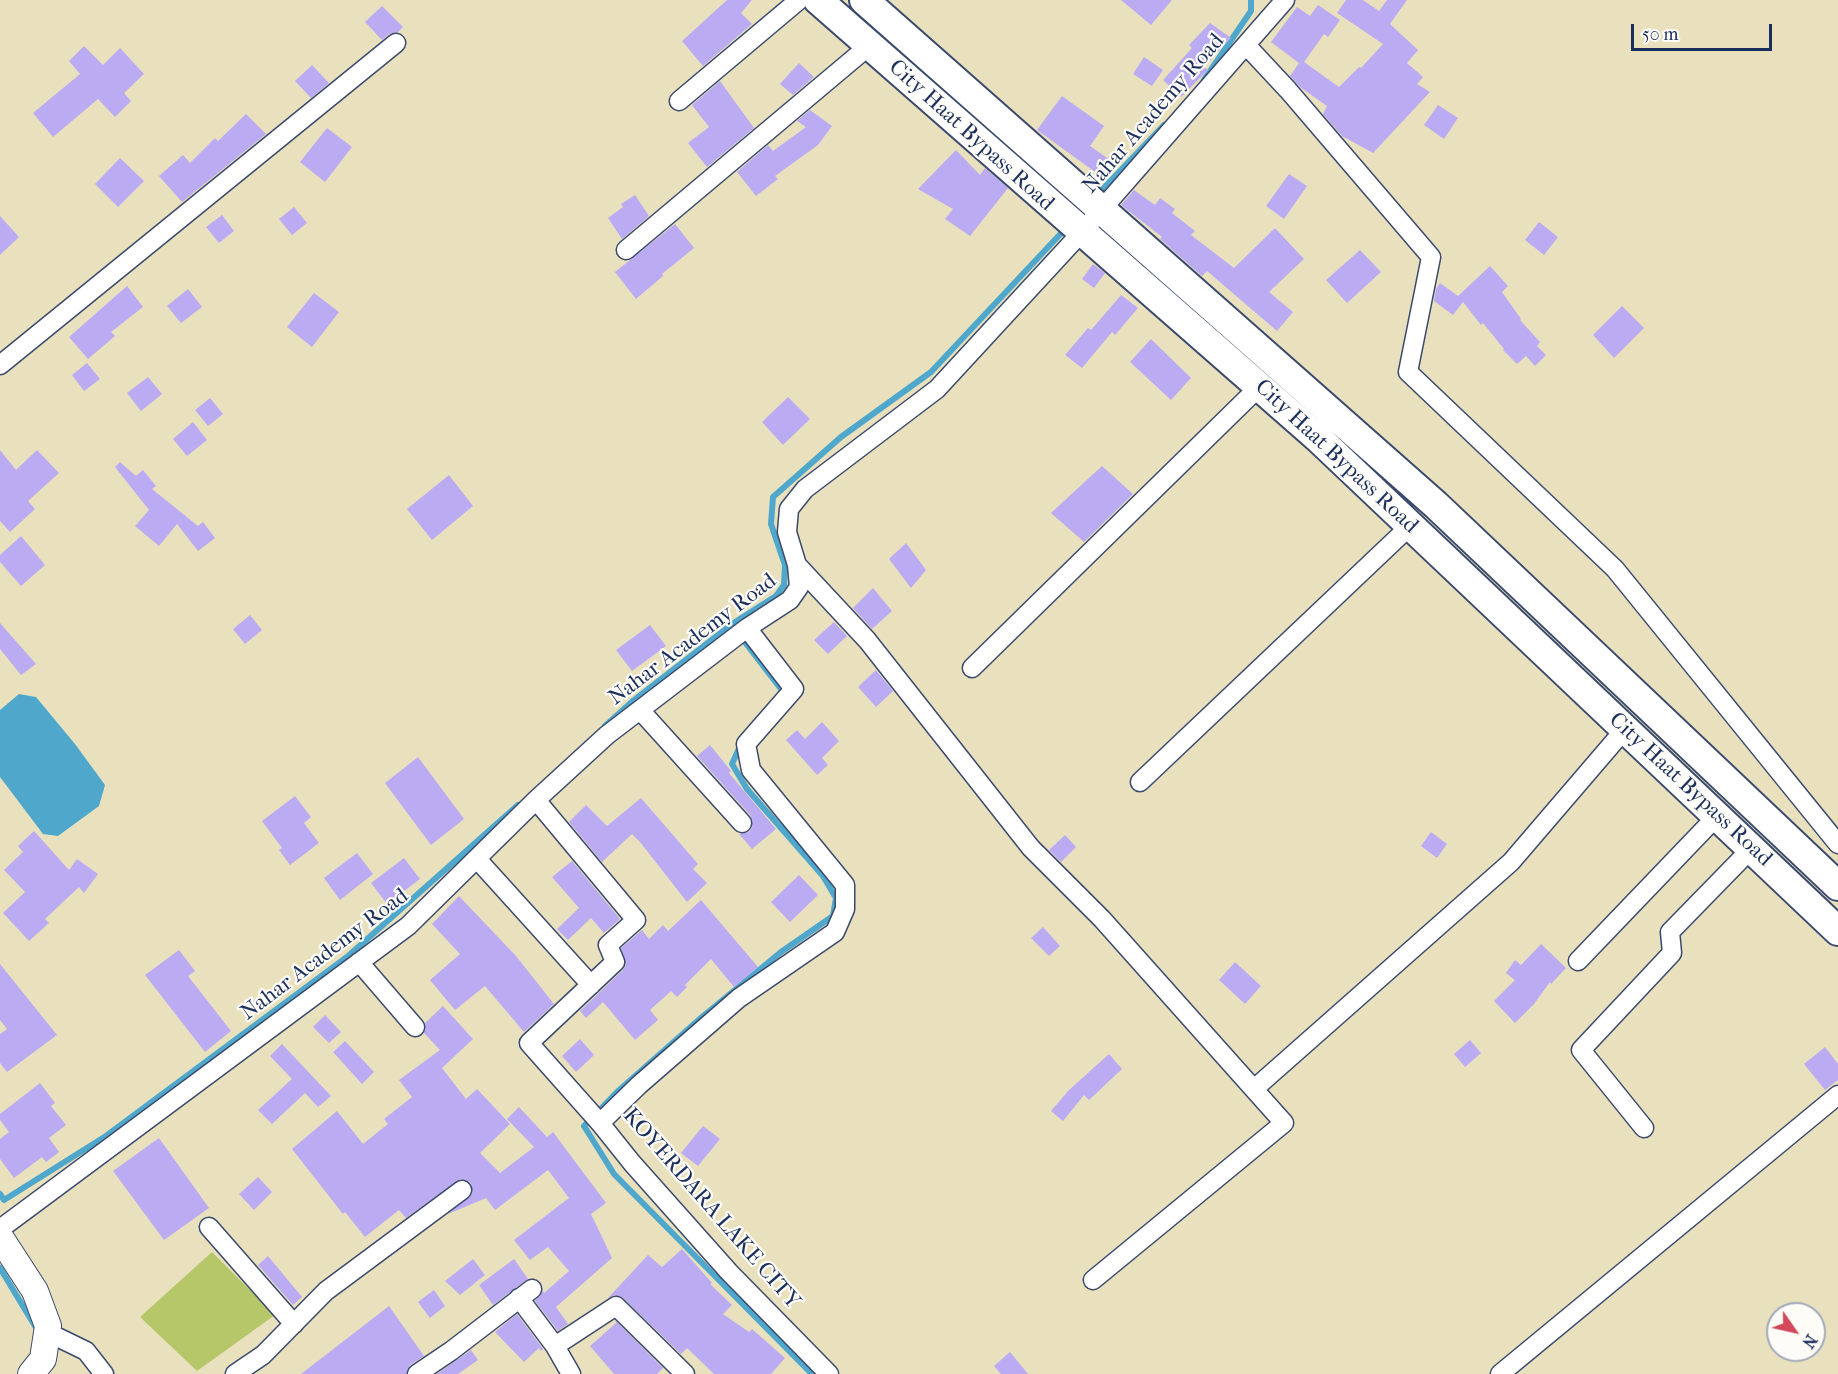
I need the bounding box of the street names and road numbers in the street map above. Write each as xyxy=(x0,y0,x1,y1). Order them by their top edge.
street label: Nahar Academy Road xyxy=(1077,29,1231,199)
street label: City Haat Bypass Road xyxy=(883,55,1059,217)
street label: City Haat Bypass Road xyxy=(1249,374,1423,540)
street label: Nahar Academy Road xyxy=(604,568,782,712)
street label: City Haat Bypass Road xyxy=(1603,707,1777,873)
street label: Nahar Academy Road xyxy=(236,883,414,1027)
street label: KOYERDARA LAKE CITY xyxy=(617,1103,805,1315)

